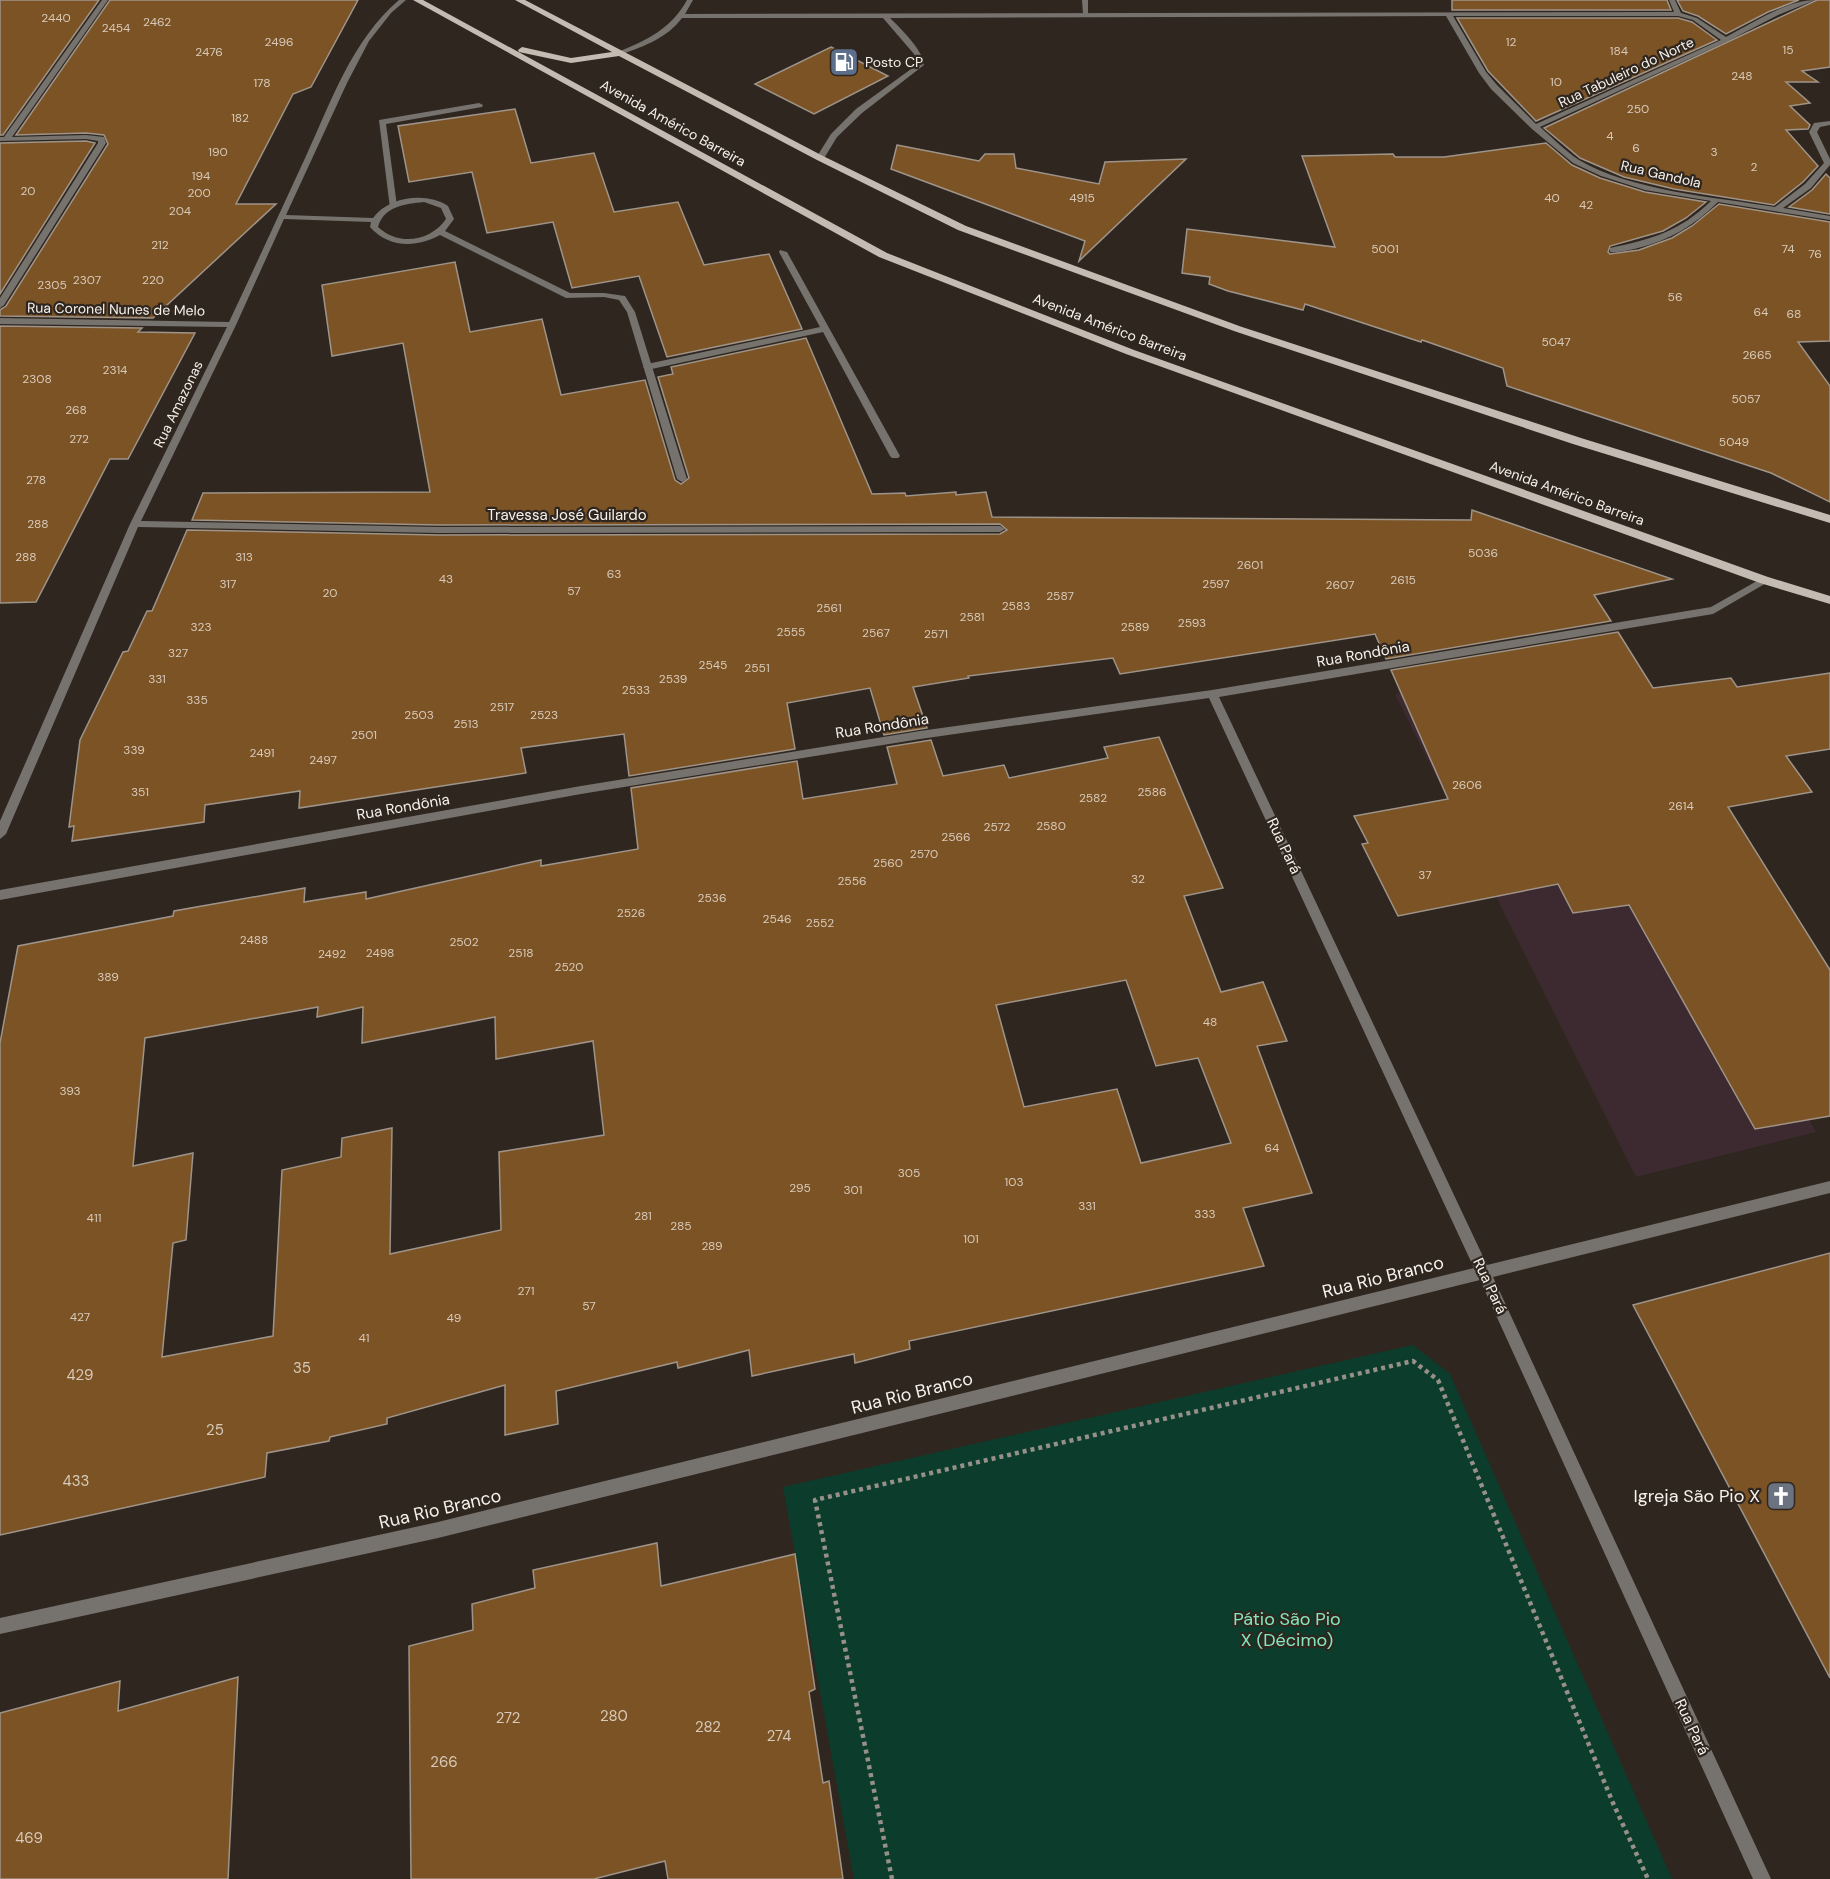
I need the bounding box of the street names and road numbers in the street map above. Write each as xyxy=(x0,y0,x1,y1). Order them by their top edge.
street label: Rua Tabuleiro do Norte xyxy=(1555,33,1697,111)
street label: Avenida Américo Barreira xyxy=(597,75,749,171)
street label: Rua Gandola xyxy=(1619,156,1703,192)
street label: Avenida Américo Barreira xyxy=(1030,289,1190,365)
street label: Rua Coronel Nunes de Melo xyxy=(27,298,205,320)
street label: Rua Amazonas xyxy=(149,358,207,450)
street label: Avenida Américo Barreira xyxy=(1487,457,1647,529)
street label: Travessa José Guilardo xyxy=(487,505,647,525)
street label: Rua Rondônia xyxy=(1315,636,1411,672)
street label: Rua Rondônia xyxy=(834,709,930,743)
street label: Rua Rondônia xyxy=(355,789,451,825)
street label: Rua Pará xyxy=(1262,815,1306,877)
street label: Rua Rio Branco xyxy=(1320,1250,1446,1304)
street label: Rua Pará xyxy=(1468,1255,1512,1317)
street label: Rua Rio Branco xyxy=(849,1366,975,1420)
street label: Rua Rio Branco xyxy=(377,1483,503,1535)
street label: Rua Pará xyxy=(1670,1696,1714,1758)

